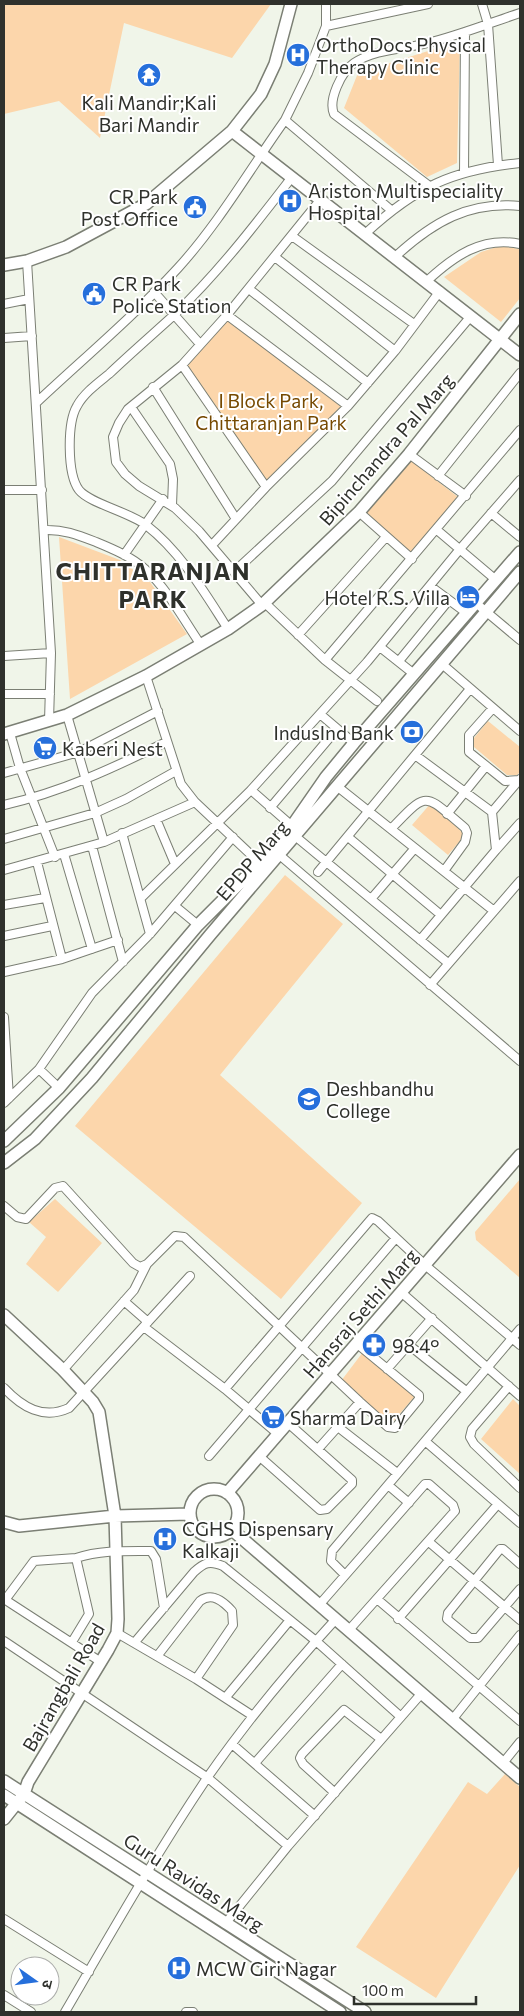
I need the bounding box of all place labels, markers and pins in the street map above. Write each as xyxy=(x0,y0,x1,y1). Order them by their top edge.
place label: OrthoDocs Physical Therapy Clinic xyxy=(316,33,486,78)
hospital icon: OrthoDocs Physical Therapy Clinic xyxy=(285,42,311,68)
temple icon: Kali Mandir;Kali Bari Mandir xyxy=(136,62,162,88)
place label: Kali Mandir;Kali Bari Mandir xyxy=(81,91,217,136)
place label: Ariston Multispeciality Hospital xyxy=(308,179,504,224)
place label: CR Park Post Office xyxy=(81,185,178,230)
hospital icon: Ariston Multispeciality Hospital xyxy=(277,188,303,214)
public building icon: CR Park Post Office xyxy=(182,194,208,220)
place label: CR Park Police Station xyxy=(112,272,231,317)
public building icon: CR Park Police Station xyxy=(81,281,107,307)
hotel icon: Hotel R.S. Villa xyxy=(455,584,481,610)
place label: Hotel R.S. Villa xyxy=(324,586,450,609)
bank icon: IndusInd Bank xyxy=(399,719,425,745)
place label: IndusInd Bank xyxy=(273,721,394,744)
supermarket icon: Kaberi Nest xyxy=(32,735,58,761)
place label: Kaberi Nest xyxy=(62,737,163,760)
place label: Deshbandhu College xyxy=(326,1077,434,1122)
school or university icon: Deshbandhu College xyxy=(296,1086,322,1112)
pharmacy icon: 98.4° xyxy=(361,1332,387,1358)
place label: 98.4° xyxy=(392,1334,439,1357)
supermarket icon: Sharma Dairy xyxy=(260,1404,286,1430)
place label: Sharma Dairy xyxy=(290,1406,406,1429)
place label: CGHS Dispensary Kalkaji xyxy=(182,1517,334,1562)
hospital icon: CGHS Dispensary Kalkaji xyxy=(152,1526,178,1552)
hospital icon: MCW Giri Nagar xyxy=(166,1955,192,1981)
place label: MCW Giri Nagar xyxy=(196,1957,337,1980)

